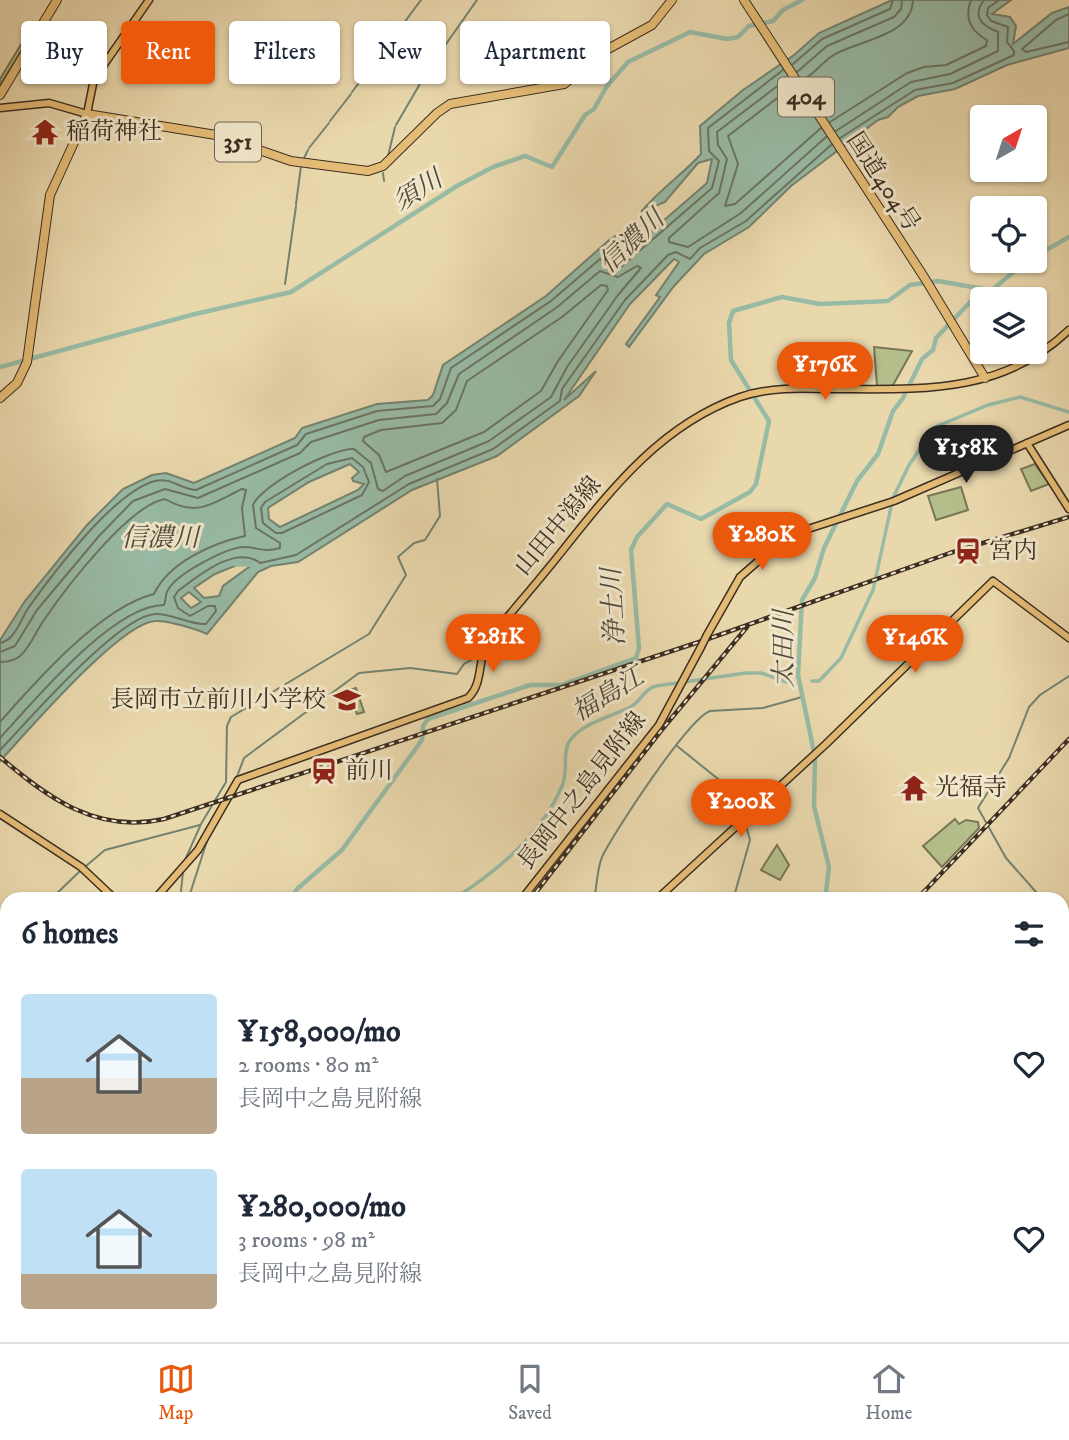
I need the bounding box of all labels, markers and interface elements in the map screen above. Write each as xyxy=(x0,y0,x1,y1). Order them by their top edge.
chip: Buy xyxy=(21,21,107,84)
chip: Rent xyxy=(121,21,215,84)
chip: Filters xyxy=(229,21,340,84)
chip: New xyxy=(354,21,446,84)
chip: Apartment xyxy=(460,21,610,84)
road number: 404 xyxy=(778,78,834,116)
north arrow xyxy=(970,105,1046,182)
map controls xyxy=(970,105,1047,364)
temple icon: 稲荷神社 xyxy=(30,117,60,147)
place label: 稲荷神社 xyxy=(66,117,162,147)
road number: 351 xyxy=(215,122,261,162)
street label: 国道404号 xyxy=(840,127,926,237)
water label: 須川 xyxy=(387,162,451,219)
button: locate xyxy=(970,196,1047,273)
water label: 信濃川 xyxy=(592,201,674,281)
button: layers xyxy=(970,287,1047,364)
pin: ¥176K xyxy=(776,342,874,402)
text: ¥176K xyxy=(793,350,857,379)
pin: ¥158K xyxy=(917,426,1015,485)
text: ¥158K xyxy=(935,433,997,462)
street label: 山田中潟線 xyxy=(508,470,608,582)
pin: ¥280K xyxy=(713,512,811,572)
text: ¥280K xyxy=(729,520,795,549)
water label: 信濃川 xyxy=(121,522,202,555)
station icon: 宮内 xyxy=(953,536,983,566)
place label: 宮内 xyxy=(989,536,1037,566)
water label: 浄土川 xyxy=(595,564,633,647)
water label: 太田川 xyxy=(768,607,801,688)
pin: ¥281K xyxy=(444,614,542,674)
pin: ¥146K xyxy=(866,616,964,675)
text: ¥281K xyxy=(462,622,524,651)
text: ¥146K xyxy=(882,623,948,652)
water label: 福島江 xyxy=(566,659,653,729)
place label: 長岡市立前川小学校 xyxy=(110,685,326,715)
school or university icon: 長岡市立前川小学校 xyxy=(332,685,362,715)
street label: 長岡中之島見附線 xyxy=(511,706,653,876)
station icon: 前川 xyxy=(309,756,339,786)
place label: 前川 xyxy=(345,756,393,786)
temple icon: 光福寺 xyxy=(899,773,929,803)
place label: 光福寺 xyxy=(935,773,1007,803)
pin: ¥200K xyxy=(692,780,790,839)
text: ¥200K xyxy=(707,787,775,816)
icon: filters xyxy=(1010,915,1048,953)
text: 6 homes xyxy=(21,916,118,953)
text: ¥158,000/mo xyxy=(238,1014,401,1051)
icon: home xyxy=(77,1022,161,1106)
icon: heart xyxy=(1010,1045,1048,1083)
text: 2 rooms · 80 m² xyxy=(238,1051,378,1080)
text: 長岡中之島見附線 xyxy=(238,1085,422,1114)
text: ¥280,000/mo xyxy=(238,1189,406,1226)
icon: home xyxy=(77,1197,161,1281)
icon: heart xyxy=(1010,1220,1048,1258)
text: 3 rooms · 98 m² xyxy=(238,1226,375,1255)
text: 長岡中之島見附線 xyxy=(238,1260,422,1289)
tab: Map xyxy=(157,1360,195,1425)
tab: Saved xyxy=(508,1360,552,1425)
tab: Home xyxy=(865,1360,912,1425)

